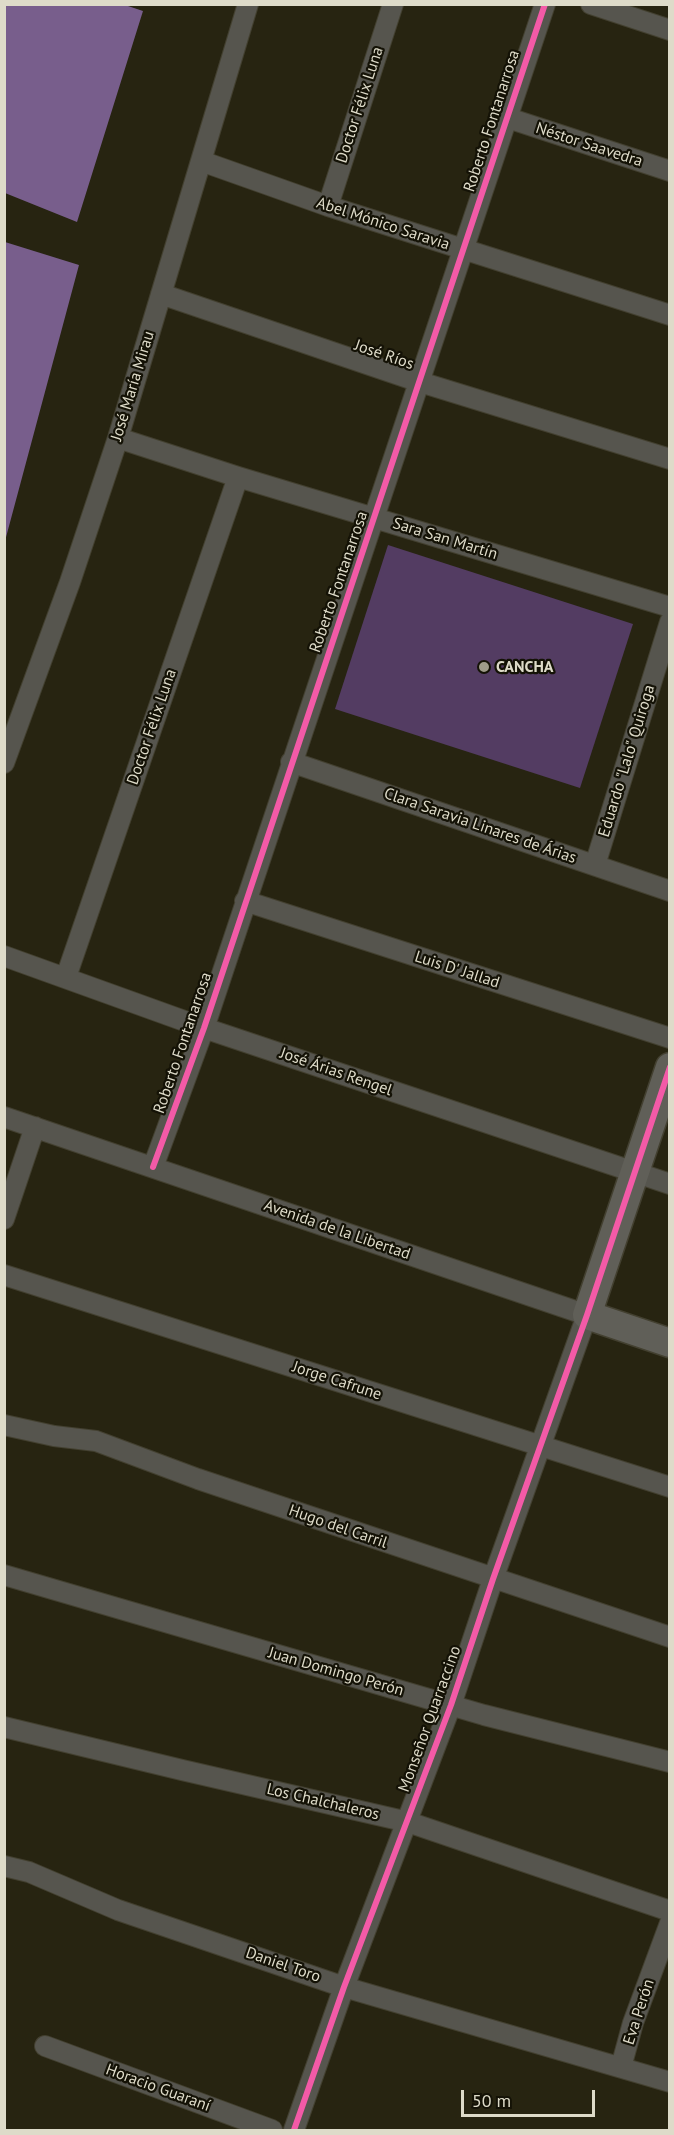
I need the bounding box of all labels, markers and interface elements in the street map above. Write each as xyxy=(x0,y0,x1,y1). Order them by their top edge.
street label: Doctor Félix Luna xyxy=(332,45,388,165)
street label: Roberto Fontanarrosa xyxy=(460,48,524,194)
street label: Néstor Saavedra xyxy=(533,119,645,171)
street label: Abel Mónico Saravia xyxy=(314,193,452,255)
street label: José María Mirau xyxy=(107,329,159,443)
street label: José Ríos xyxy=(352,336,416,374)
street label: Roberto Fontanarrosa xyxy=(306,509,372,655)
street label: Sara San Martín xyxy=(390,514,500,564)
place label: CANCHA xyxy=(496,657,553,677)
marker: CANCHA xyxy=(477,660,491,674)
street label: Doctor Félix Luna xyxy=(123,667,181,787)
street label: Eduardo "Lalo" Quiroga xyxy=(595,682,659,840)
street label: Clara Saravia Linares de Árias xyxy=(381,784,579,868)
street label: Luis D' Jallad xyxy=(412,947,502,993)
street label: Roberto Fontanarrosa xyxy=(150,970,216,1116)
street label: José Árias Rengel xyxy=(277,1044,395,1100)
street label: Avenida de la Libertad xyxy=(261,1196,413,1264)
street label: Jorge Cafrune xyxy=(290,1358,384,1404)
street label: Hugo del Carril xyxy=(286,1501,390,1553)
street label: Juan Domingo Perón xyxy=(266,1643,406,1701)
street label: Monseñor Quarraccino xyxy=(395,1643,465,1795)
street label: Los Chalchaleros xyxy=(265,1780,381,1824)
street label: Daniel Toro xyxy=(243,1943,323,1987)
street label: Eva Perón xyxy=(619,1977,659,2047)
street label: Horacio Guaraní xyxy=(103,2060,213,2116)
scale bar xyxy=(464,2078,598,2116)
text: 50 m xyxy=(472,2089,511,2112)

